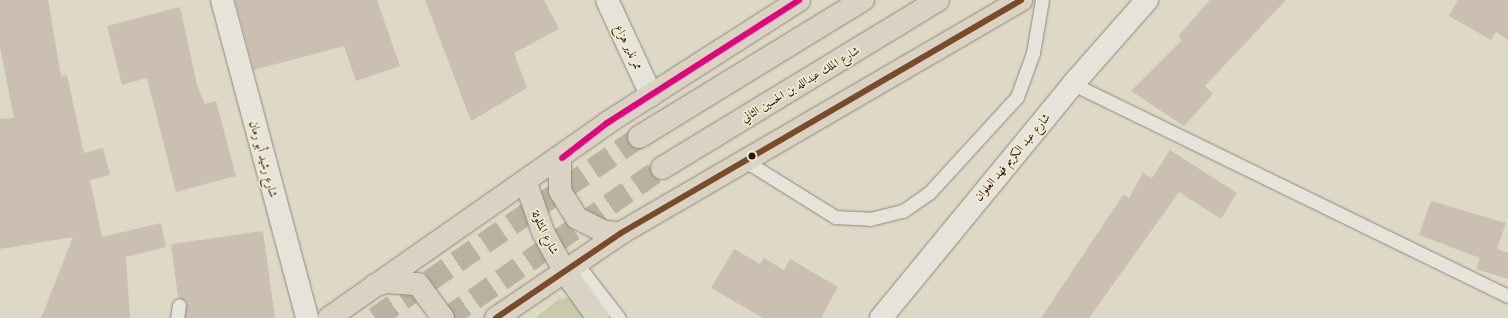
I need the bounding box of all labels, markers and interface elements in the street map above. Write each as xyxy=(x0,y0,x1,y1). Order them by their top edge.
street label: ممر نذير هزاع xyxy=(612,22,646,72)
street label: شارع الملك عبدالله بن الحسين الثاني xyxy=(738,43,862,125)
street label: شارع عبد الكريم فهد العلوان xyxy=(971,110,1053,204)
street label: شارع رشيد أبو رمان xyxy=(247,119,281,199)
unlabelled marker xyxy=(747,151,757,161)
street label: شارع المثلوثة xyxy=(528,207,562,257)

